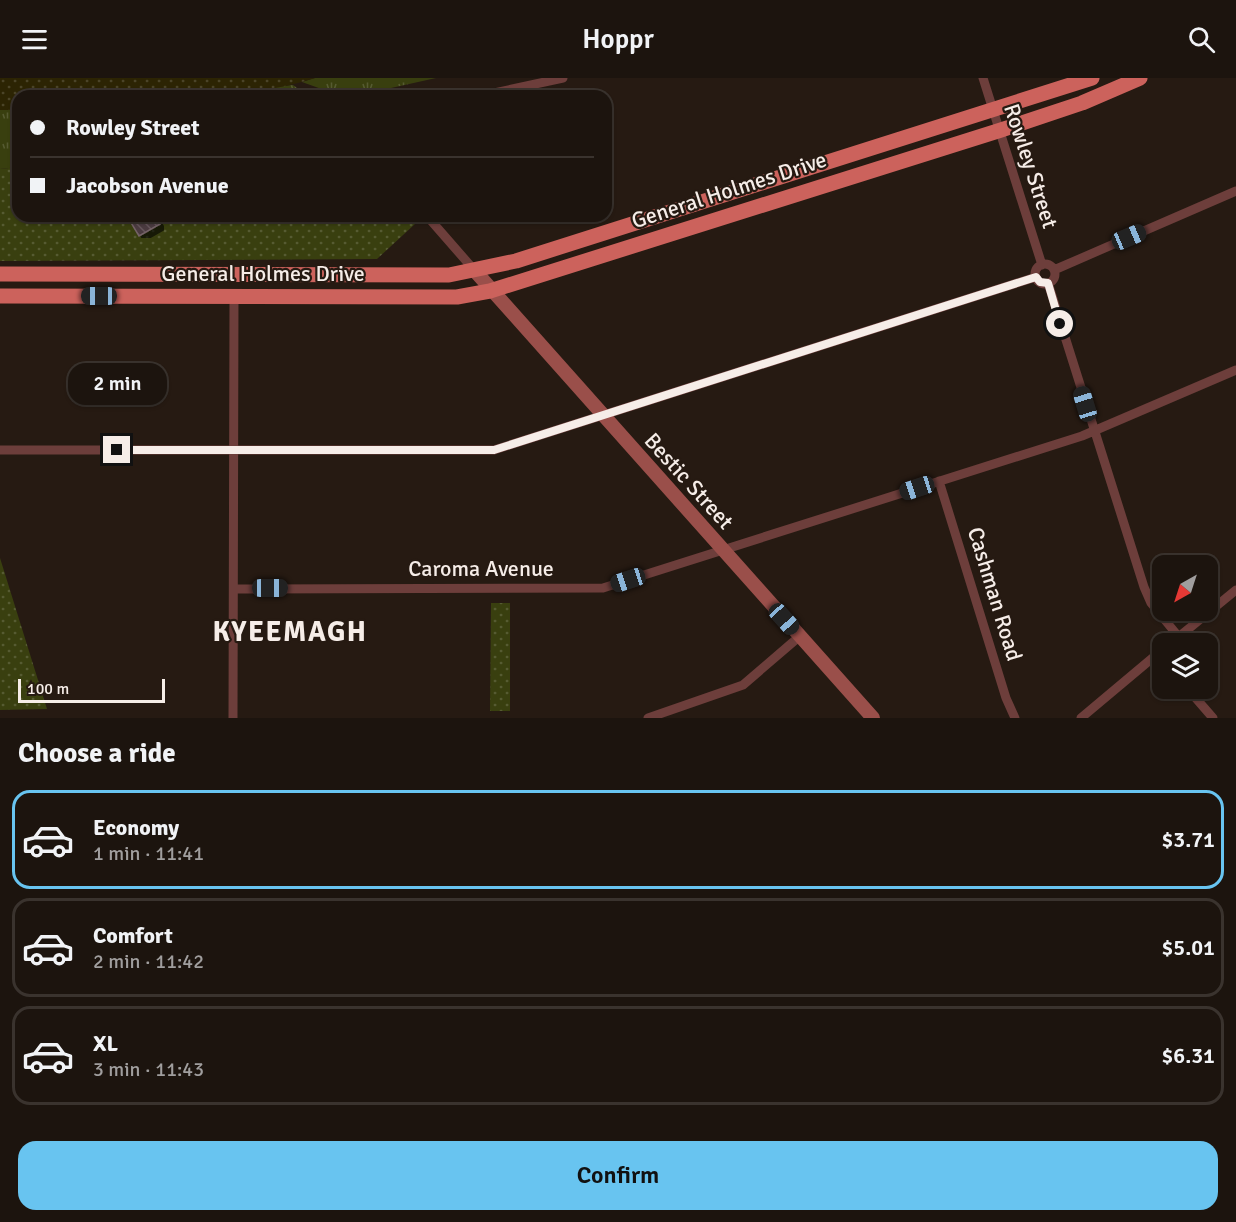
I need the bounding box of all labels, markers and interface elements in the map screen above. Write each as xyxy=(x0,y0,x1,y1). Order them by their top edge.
icon: menu xyxy=(18,23,51,56)
text: Hoppr xyxy=(582,23,654,56)
icon: search xyxy=(1185,23,1218,56)
street label: Rowley Street xyxy=(998,100,1064,232)
text: Rowley Street xyxy=(66,114,199,141)
street label: General Holmes Drive xyxy=(628,146,830,234)
text: Jacobson Avenue xyxy=(66,172,229,199)
car xyxy=(1109,222,1149,252)
street label: General Holmes Drive xyxy=(161,260,365,287)
car xyxy=(81,287,117,305)
route start xyxy=(1046,310,1073,337)
callout: 2 min xyxy=(68,363,166,405)
text: 2 min xyxy=(94,371,141,396)
car xyxy=(1071,384,1099,424)
street label: Bestic Street xyxy=(639,427,739,535)
route end xyxy=(103,436,130,463)
car xyxy=(897,474,937,502)
street label: Cashman Road xyxy=(962,524,1028,664)
street label: Caroma Avenue xyxy=(408,555,554,582)
north arrow xyxy=(1152,555,1218,621)
map controls xyxy=(1152,555,1218,699)
car xyxy=(608,566,648,594)
car xyxy=(252,579,288,597)
car xyxy=(765,600,803,638)
district label: KYEEMAGH xyxy=(212,615,368,649)
button: layers xyxy=(1152,633,1218,699)
scale bar xyxy=(18,676,165,704)
text: 100 m xyxy=(27,679,69,699)
text: Choose a ride xyxy=(18,737,176,770)
icon: car xyxy=(21,813,75,867)
text: Economy xyxy=(93,814,179,841)
text: $3.71 xyxy=(1161,826,1215,853)
text: 1 min · 11:41 xyxy=(93,841,204,866)
icon: car xyxy=(21,921,75,975)
text: Comfort xyxy=(93,922,173,949)
text: $5.01 xyxy=(1161,934,1215,961)
text: 2 min · 11:42 xyxy=(93,949,204,974)
icon: car xyxy=(21,1029,75,1083)
text: XL xyxy=(93,1030,118,1057)
text: $6.31 xyxy=(1161,1042,1215,1069)
text: 3 min · 11:43 xyxy=(93,1057,204,1082)
button: Confirm xyxy=(18,1141,1218,1210)

